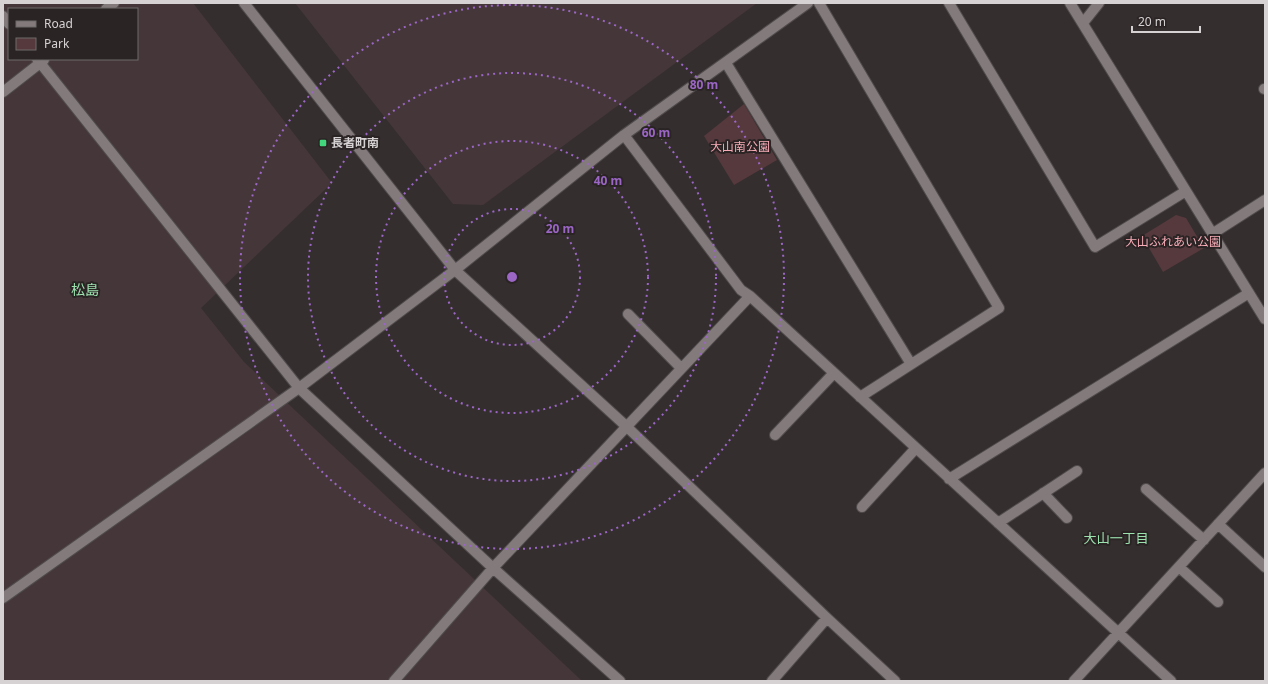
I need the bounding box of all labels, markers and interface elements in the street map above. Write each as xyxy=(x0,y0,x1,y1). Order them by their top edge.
legend xyxy=(8,8,138,60)
scale bar xyxy=(1132,8,1200,34)
text: 20 m xyxy=(1138,13,1166,30)
text: Road xyxy=(44,15,73,32)
text: Park xyxy=(44,35,70,52)
text: 80 m xyxy=(690,76,718,93)
text: 60 m xyxy=(642,124,670,141)
place label: 長者町南 xyxy=(331,134,379,151)
marker: 長者町南 xyxy=(318,138,328,148)
park label: 大山南公園 xyxy=(710,138,770,155)
text: 40 m xyxy=(594,172,622,189)
text: 20 m xyxy=(546,220,574,237)
park label: 大山ふれあい公園 xyxy=(1125,233,1221,250)
centre of rings xyxy=(505,270,519,284)
district label: 松島 xyxy=(71,280,99,299)
district label: 大山一丁目 xyxy=(1083,529,1149,547)

